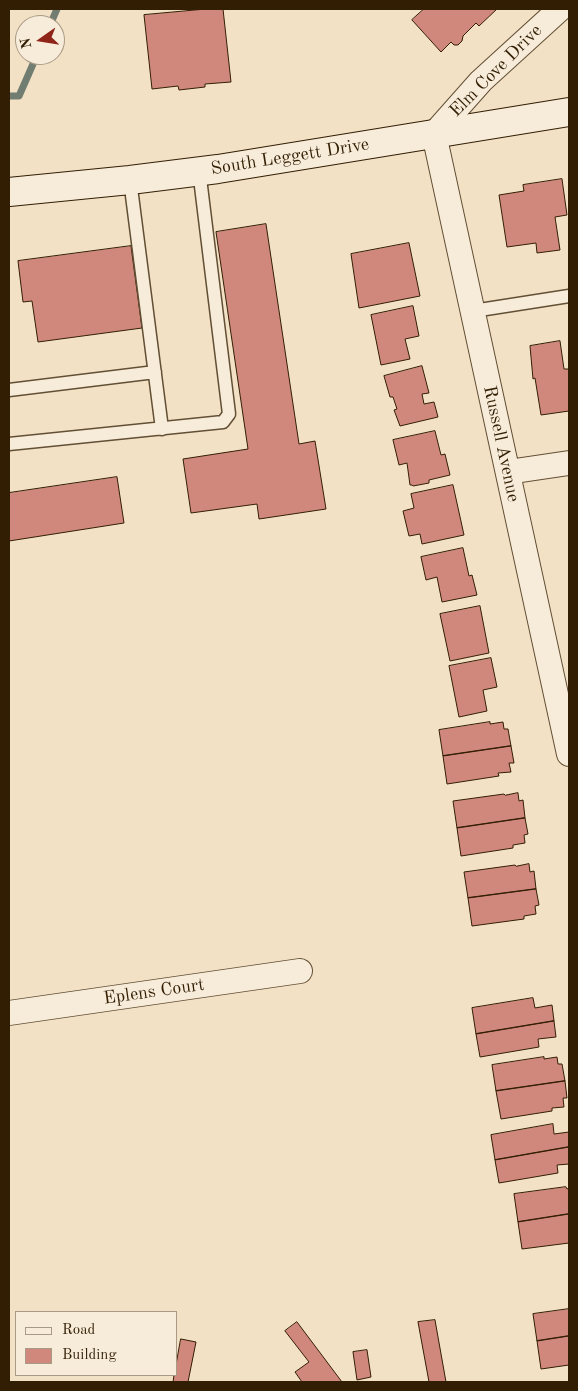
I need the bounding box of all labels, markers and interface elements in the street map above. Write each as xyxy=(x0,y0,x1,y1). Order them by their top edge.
north arrow xyxy=(15,15,65,65)
street label: Elm Cove Drive xyxy=(445,20,547,122)
text: N xyxy=(18,36,34,50)
street label: South Leggett Drive xyxy=(209,134,371,180)
street label: Russell Avenue xyxy=(478,384,524,504)
street label: Eplens Court xyxy=(102,974,206,1010)
legend xyxy=(15,1311,178,1376)
text: Road xyxy=(62,1323,95,1338)
text: Building xyxy=(62,1348,117,1363)

